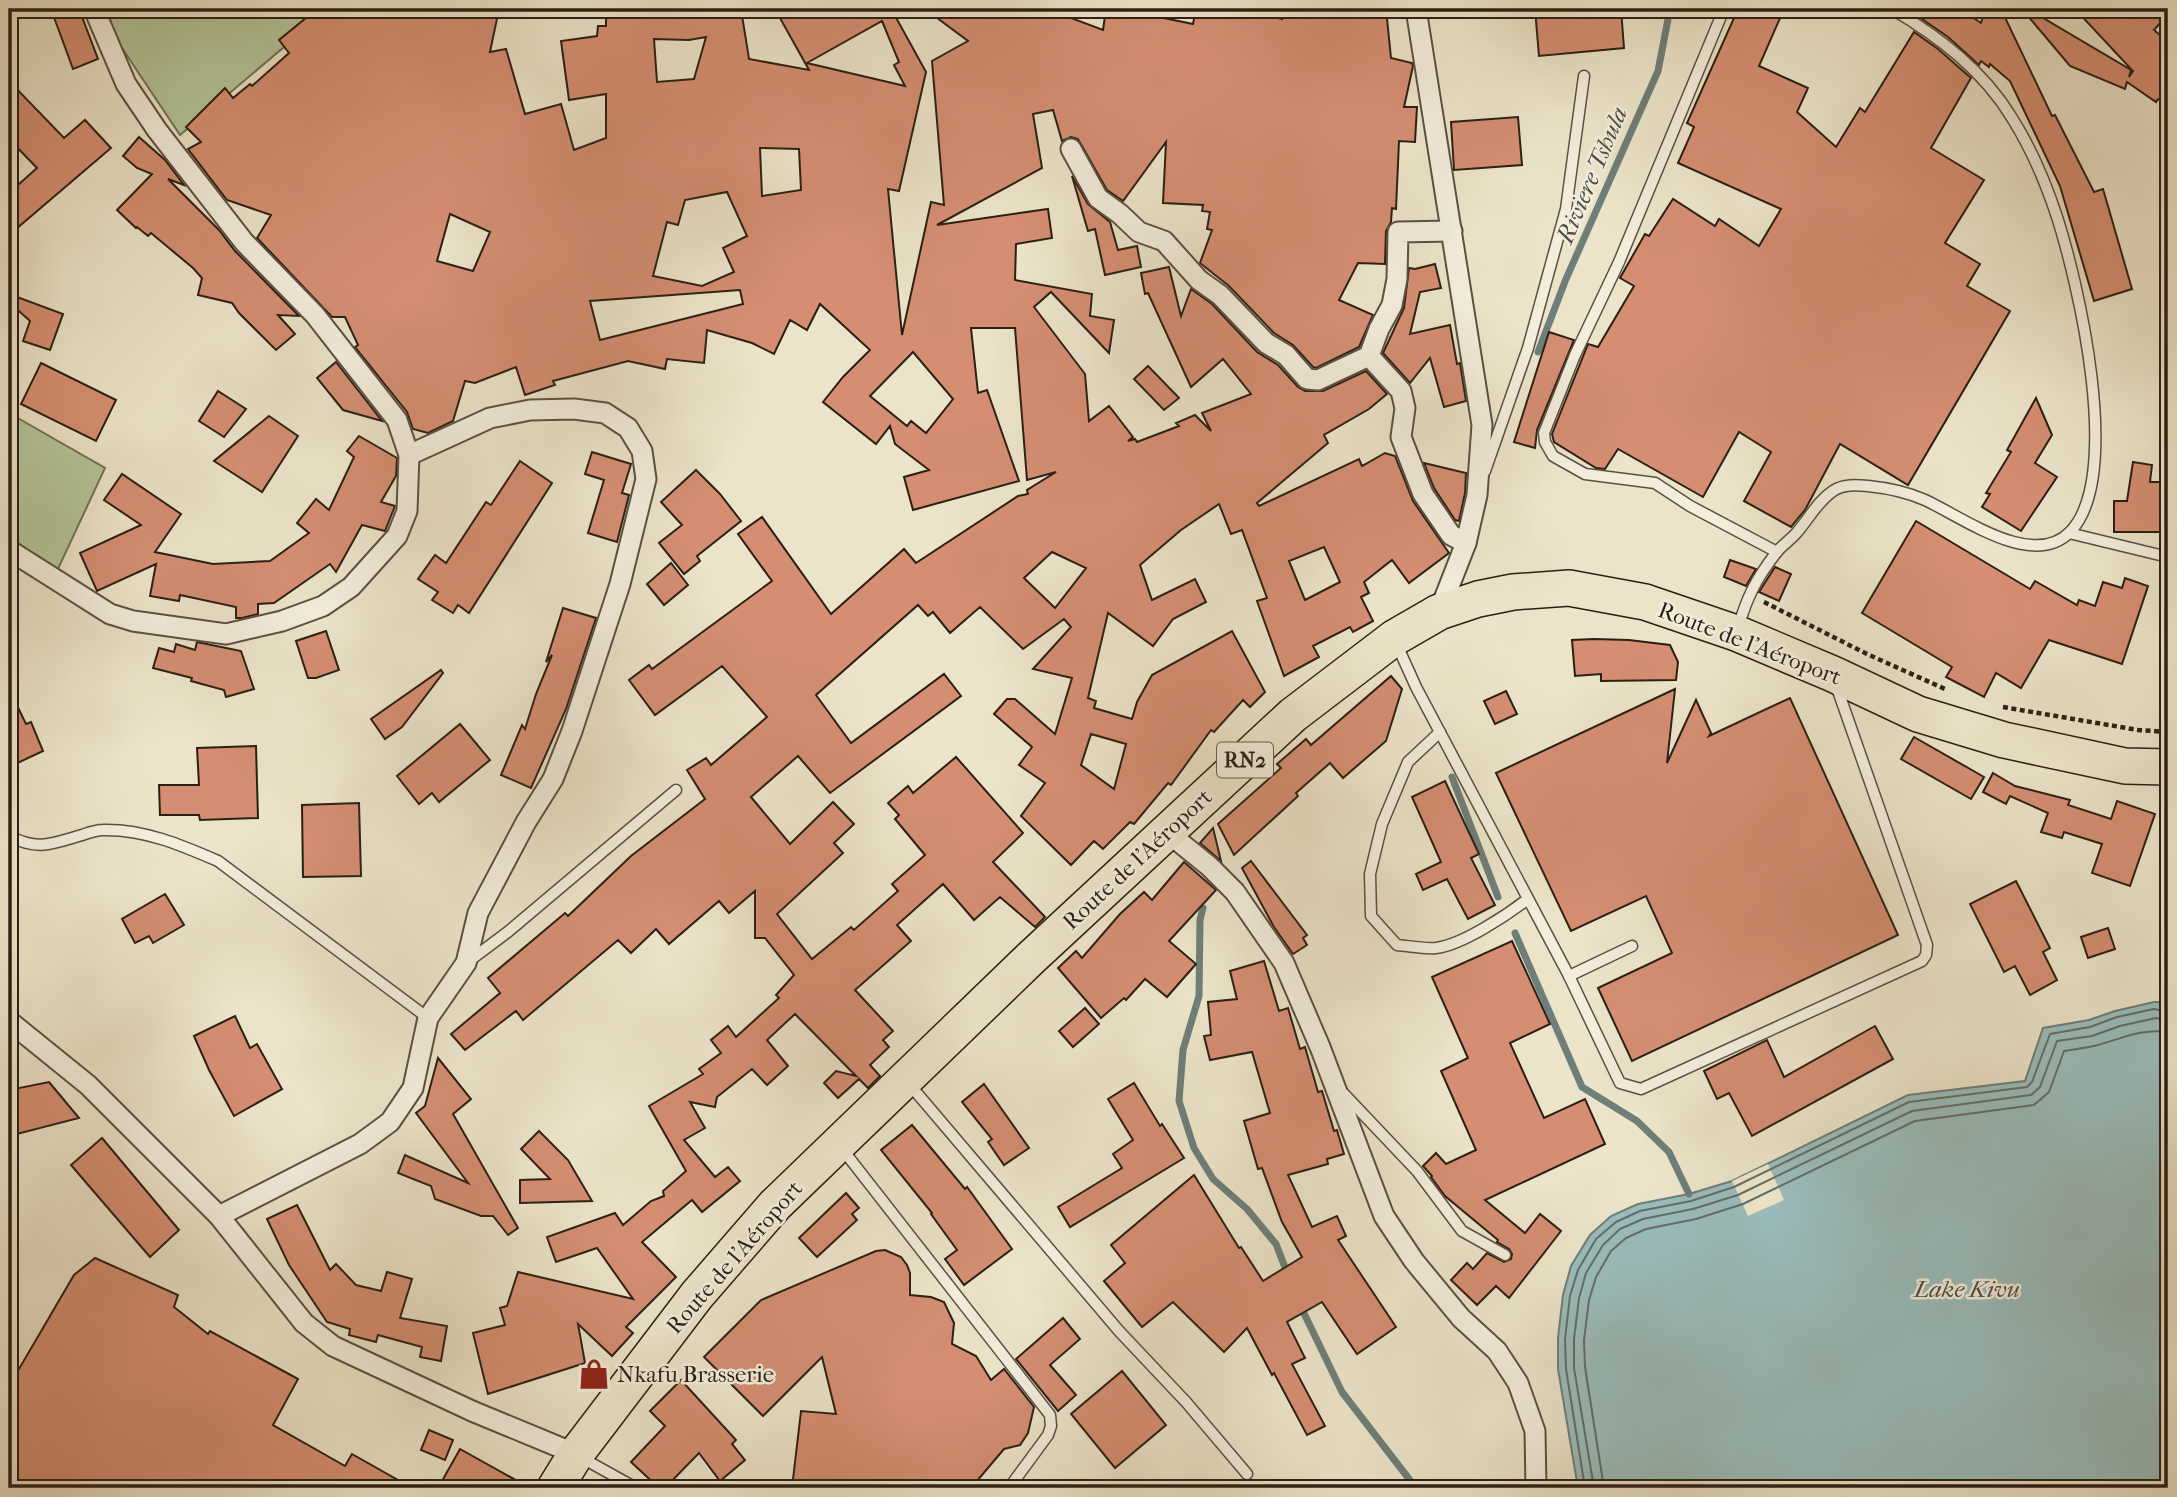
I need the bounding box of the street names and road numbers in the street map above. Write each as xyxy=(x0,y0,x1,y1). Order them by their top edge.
street label: Route de l'Aéroport xyxy=(1654,596,1845,691)
road number: RN2 xyxy=(1217,742,1273,778)
street label: Route de l'Aéroport xyxy=(1057,783,1218,935)
street label: Route de l'Aéroport xyxy=(661,1175,808,1339)

